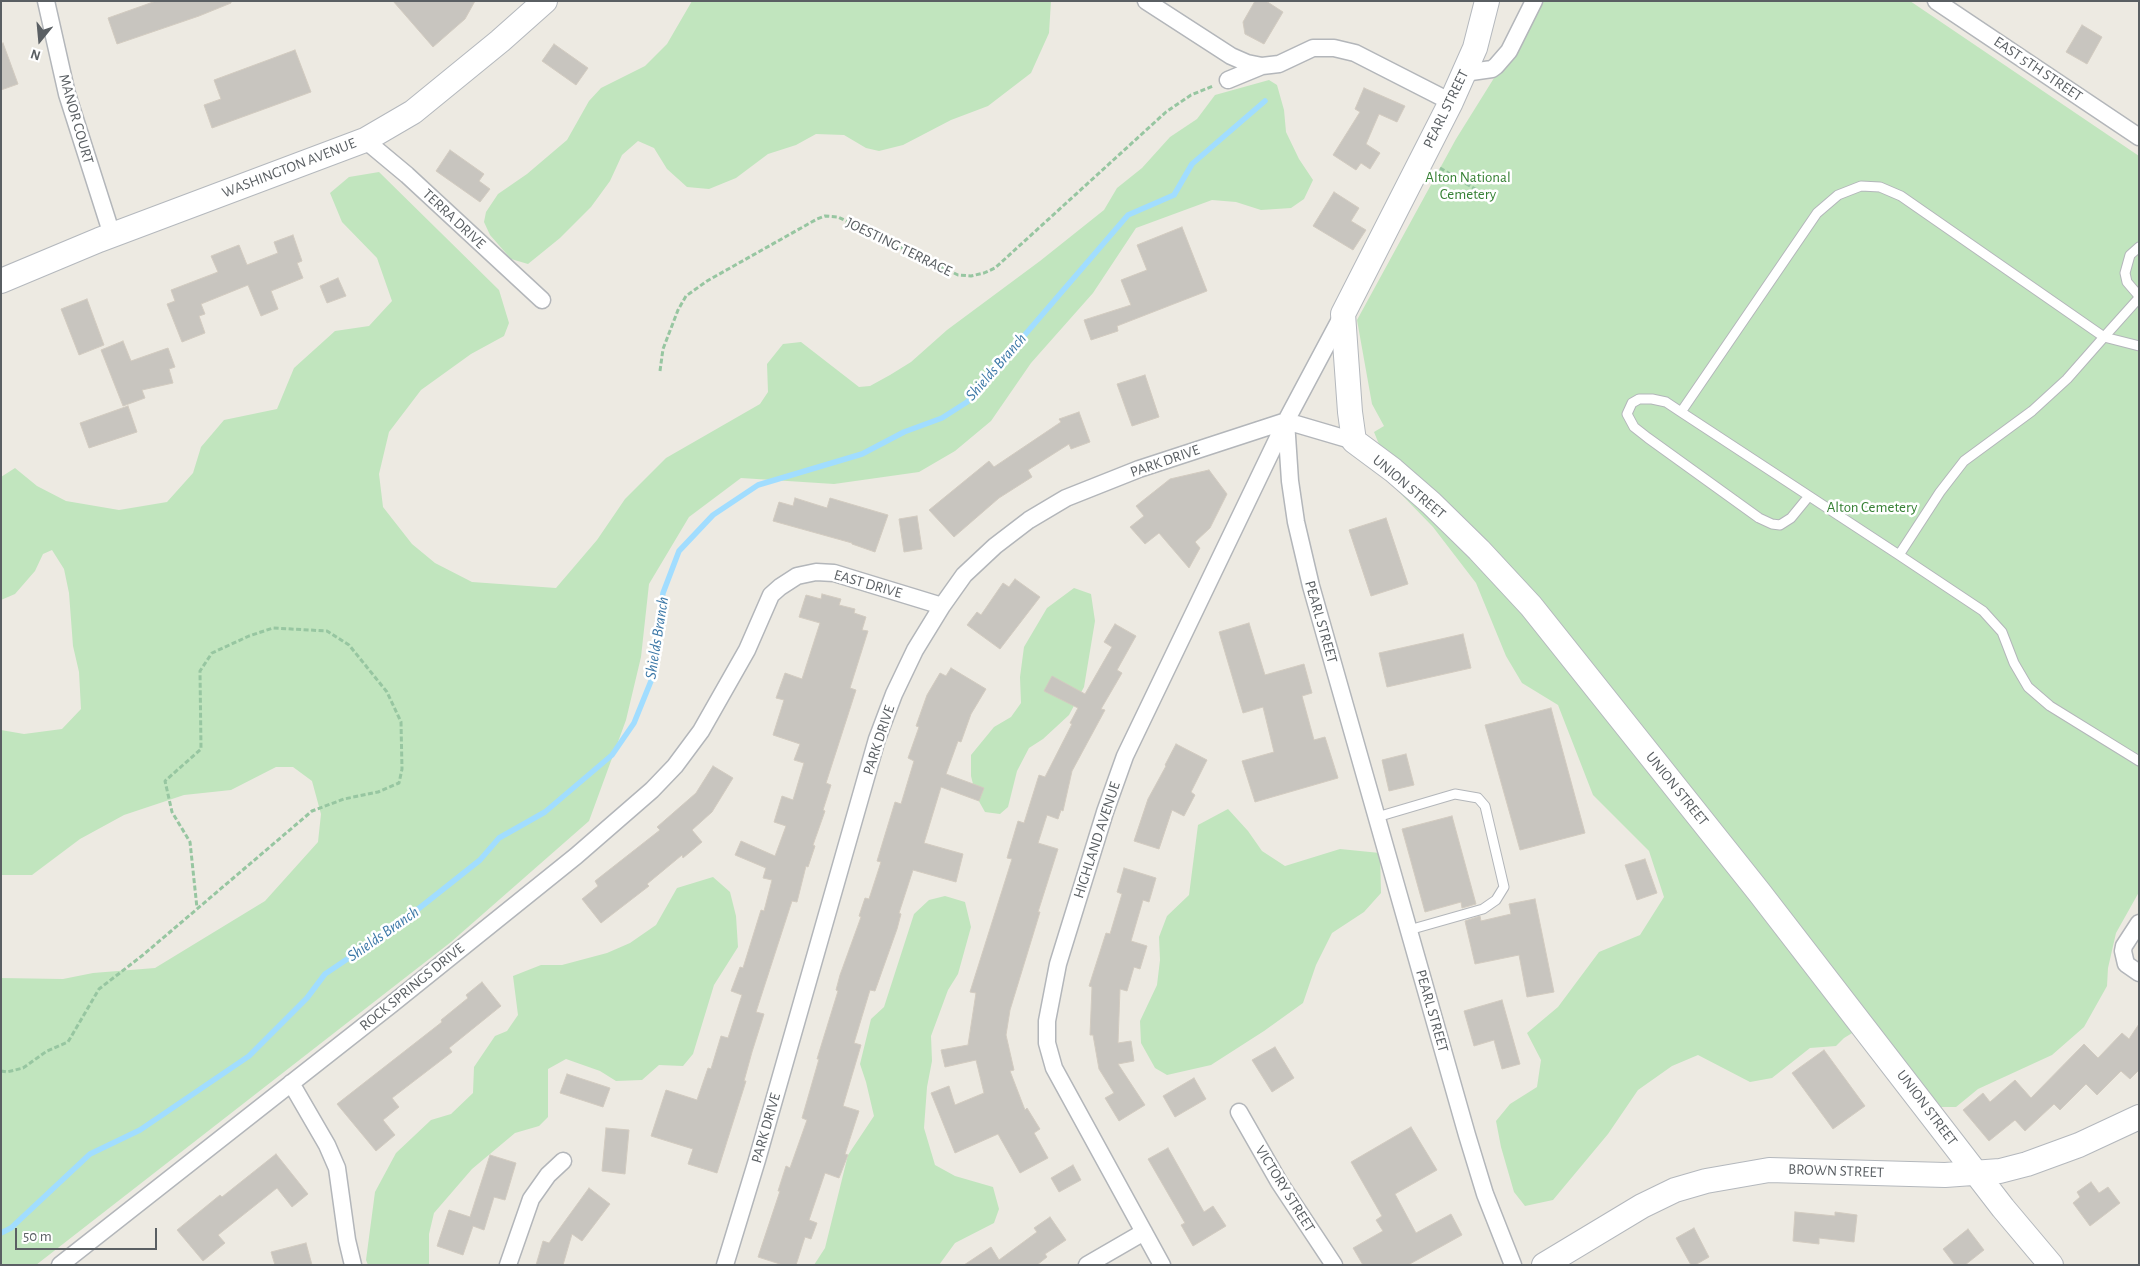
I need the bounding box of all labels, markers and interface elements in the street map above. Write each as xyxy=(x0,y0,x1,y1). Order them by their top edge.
north arrow xyxy=(15,15,65,65)
street label: EAST 5TH STREET xyxy=(1990,33,2086,105)
text: N xyxy=(29,46,42,62)
street label: PEARL STREET xyxy=(1419,67,1473,151)
street label: MANOR COURT xyxy=(55,72,97,166)
street label: WASHINGTON AVENUE xyxy=(220,134,358,202)
park label: Alton National Cemetery xyxy=(1425,168,1511,203)
street label: TERRA DRIVE xyxy=(419,185,489,253)
street label: JOESTING TERRACE xyxy=(843,214,955,280)
water label: Shields Branch xyxy=(961,329,1031,405)
street label: PARK DRIVE xyxy=(1128,441,1202,481)
street label: UNION STREET xyxy=(1369,451,1449,523)
park label: Alton Cemetery xyxy=(1827,498,1917,516)
street label: EAST DRIVE xyxy=(832,566,904,602)
street label: PEARL STREET xyxy=(1301,579,1341,665)
water label: Shields Branch xyxy=(641,595,673,681)
street label: PARK DRIVE xyxy=(859,703,899,777)
street label: UNION STREET xyxy=(1642,748,1712,830)
street label: HIGHLAND AVENUE xyxy=(1070,779,1124,901)
water label: Shields Branch xyxy=(343,902,423,966)
street label: ROCK SPRINGS DRIVE xyxy=(356,939,468,1035)
street label: PEARL STREET xyxy=(1412,968,1452,1054)
street label: UNION STREET xyxy=(1893,1067,1961,1149)
street label: PARK DRIVE xyxy=(747,1091,785,1165)
street label: VICTORY STREET xyxy=(1251,1142,1319,1236)
street label: BROWN STREET xyxy=(1788,1160,1884,1182)
scale bar xyxy=(18,1218,160,1250)
text: 50 m xyxy=(23,1229,52,1244)

